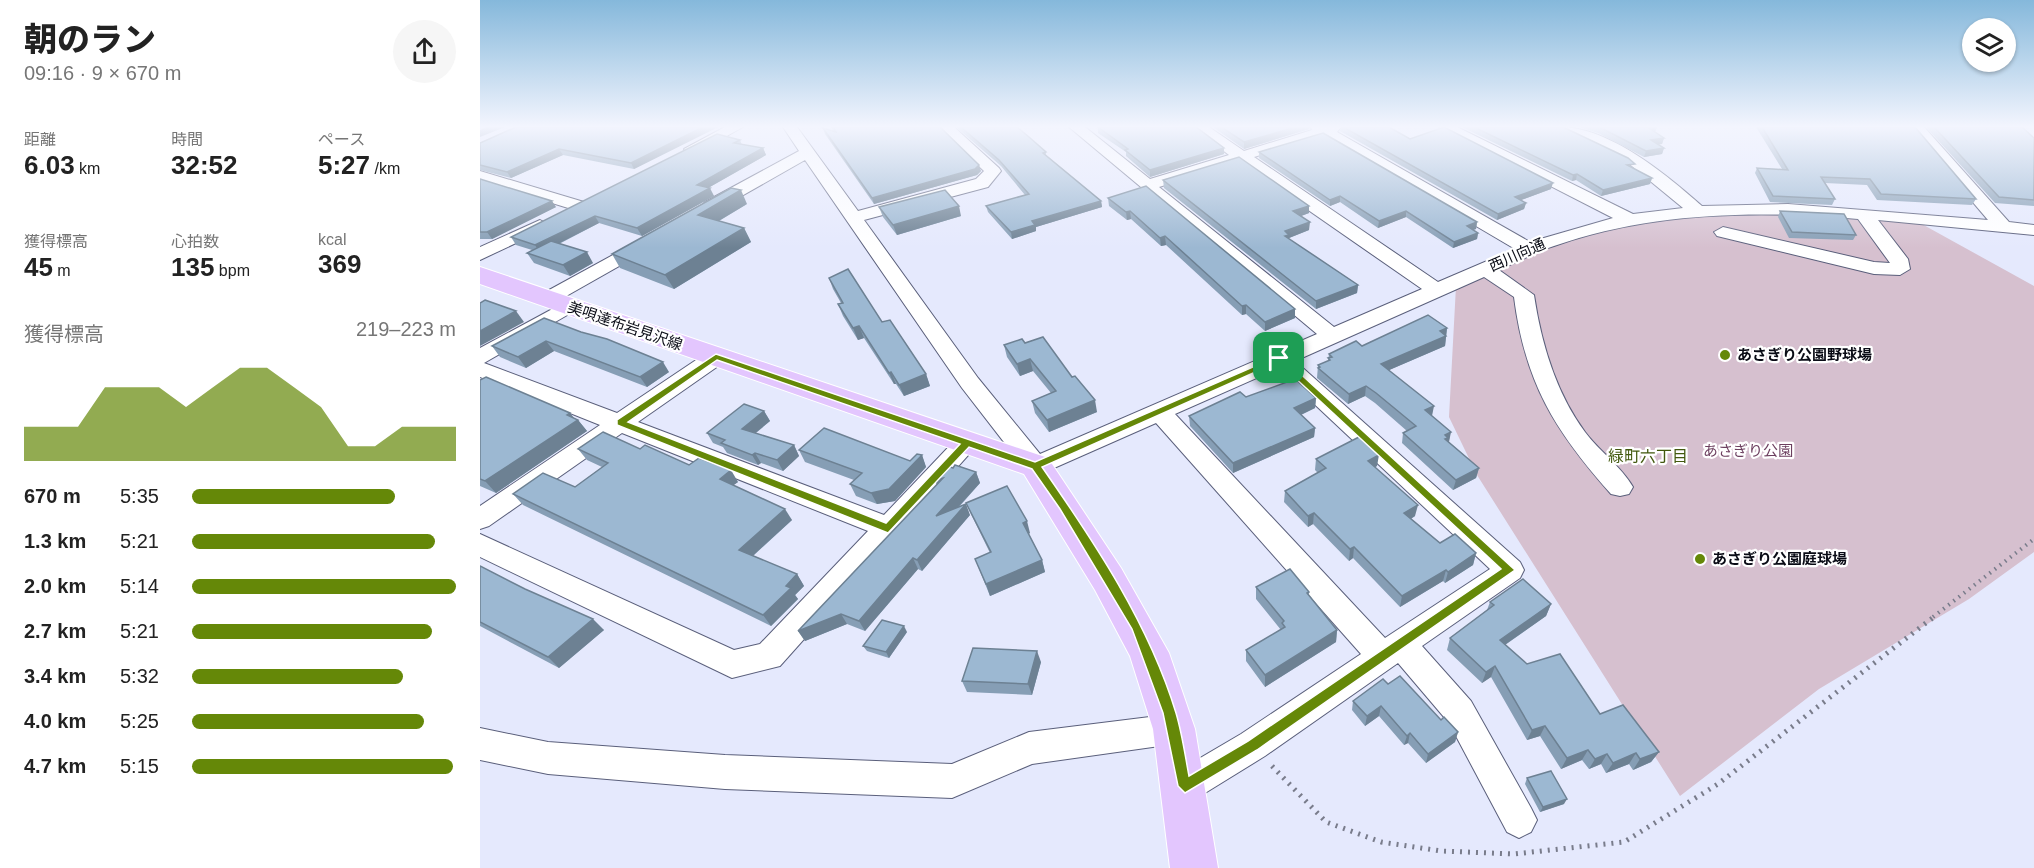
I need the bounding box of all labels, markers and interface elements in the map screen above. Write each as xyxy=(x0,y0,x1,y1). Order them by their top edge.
map controls xyxy=(1962,18,2016,72)
button: layers xyxy=(1962,18,2016,72)
button: share xyxy=(393,20,456,83)
text: 朝のラン xyxy=(24,21,156,58)
text: 09:16 · 9 × 670 m xyxy=(24,62,181,84)
text: 距離 xyxy=(24,131,56,148)
text: 時間 xyxy=(171,131,203,148)
text: ペース xyxy=(318,131,365,148)
text: 6.03 xyxy=(24,150,75,180)
text: 32:52 xyxy=(171,150,238,180)
text: 5:27 xyxy=(318,150,370,180)
text: km xyxy=(75,160,100,177)
text: /km xyxy=(370,160,400,177)
text: kcal xyxy=(318,231,346,248)
text: 獲得標高 xyxy=(24,233,88,250)
text: 心拍数 xyxy=(171,233,219,250)
street label: 西川向通 xyxy=(1486,235,1548,275)
text: 369 xyxy=(318,249,361,279)
text: 45 xyxy=(24,252,53,282)
text: 135 xyxy=(171,252,214,282)
text: m xyxy=(53,262,71,279)
text: bpm xyxy=(214,262,250,279)
street label: 美唄達布岩見沢線 xyxy=(566,298,685,353)
text: 219–223 m xyxy=(356,318,456,340)
text: 獲得標高 xyxy=(24,323,104,345)
pin xyxy=(1253,332,1304,383)
icon: arrive xyxy=(1262,341,1295,374)
place label: あさぎり公園野球場 xyxy=(1737,346,1872,363)
marker: あさぎり公園野球場 xyxy=(1718,348,1732,362)
park label: あさぎり公園 xyxy=(1703,442,1793,459)
district label: 緑町六丁目 xyxy=(1608,448,1688,465)
text: 670 m xyxy=(24,485,81,507)
text: 5:35 xyxy=(120,485,159,507)
text: 1.3 km xyxy=(24,530,86,552)
text: 5:21 xyxy=(120,530,159,552)
place label: あさぎり公園庭球場 xyxy=(1712,550,1847,567)
marker: あさぎり公園庭球場 xyxy=(1693,552,1707,566)
text: 2.0 km xyxy=(24,575,86,597)
text: 5:14 xyxy=(120,575,159,597)
text: 2.7 km xyxy=(24,620,86,642)
text: 5:21 xyxy=(120,620,159,642)
text: 3.4 km xyxy=(24,665,86,687)
text: 5:32 xyxy=(120,665,159,687)
text: 4.0 km xyxy=(24,710,86,732)
text: 5:25 xyxy=(120,710,159,732)
text: 4.7 km xyxy=(24,755,86,777)
text: 5:15 xyxy=(120,755,159,777)

